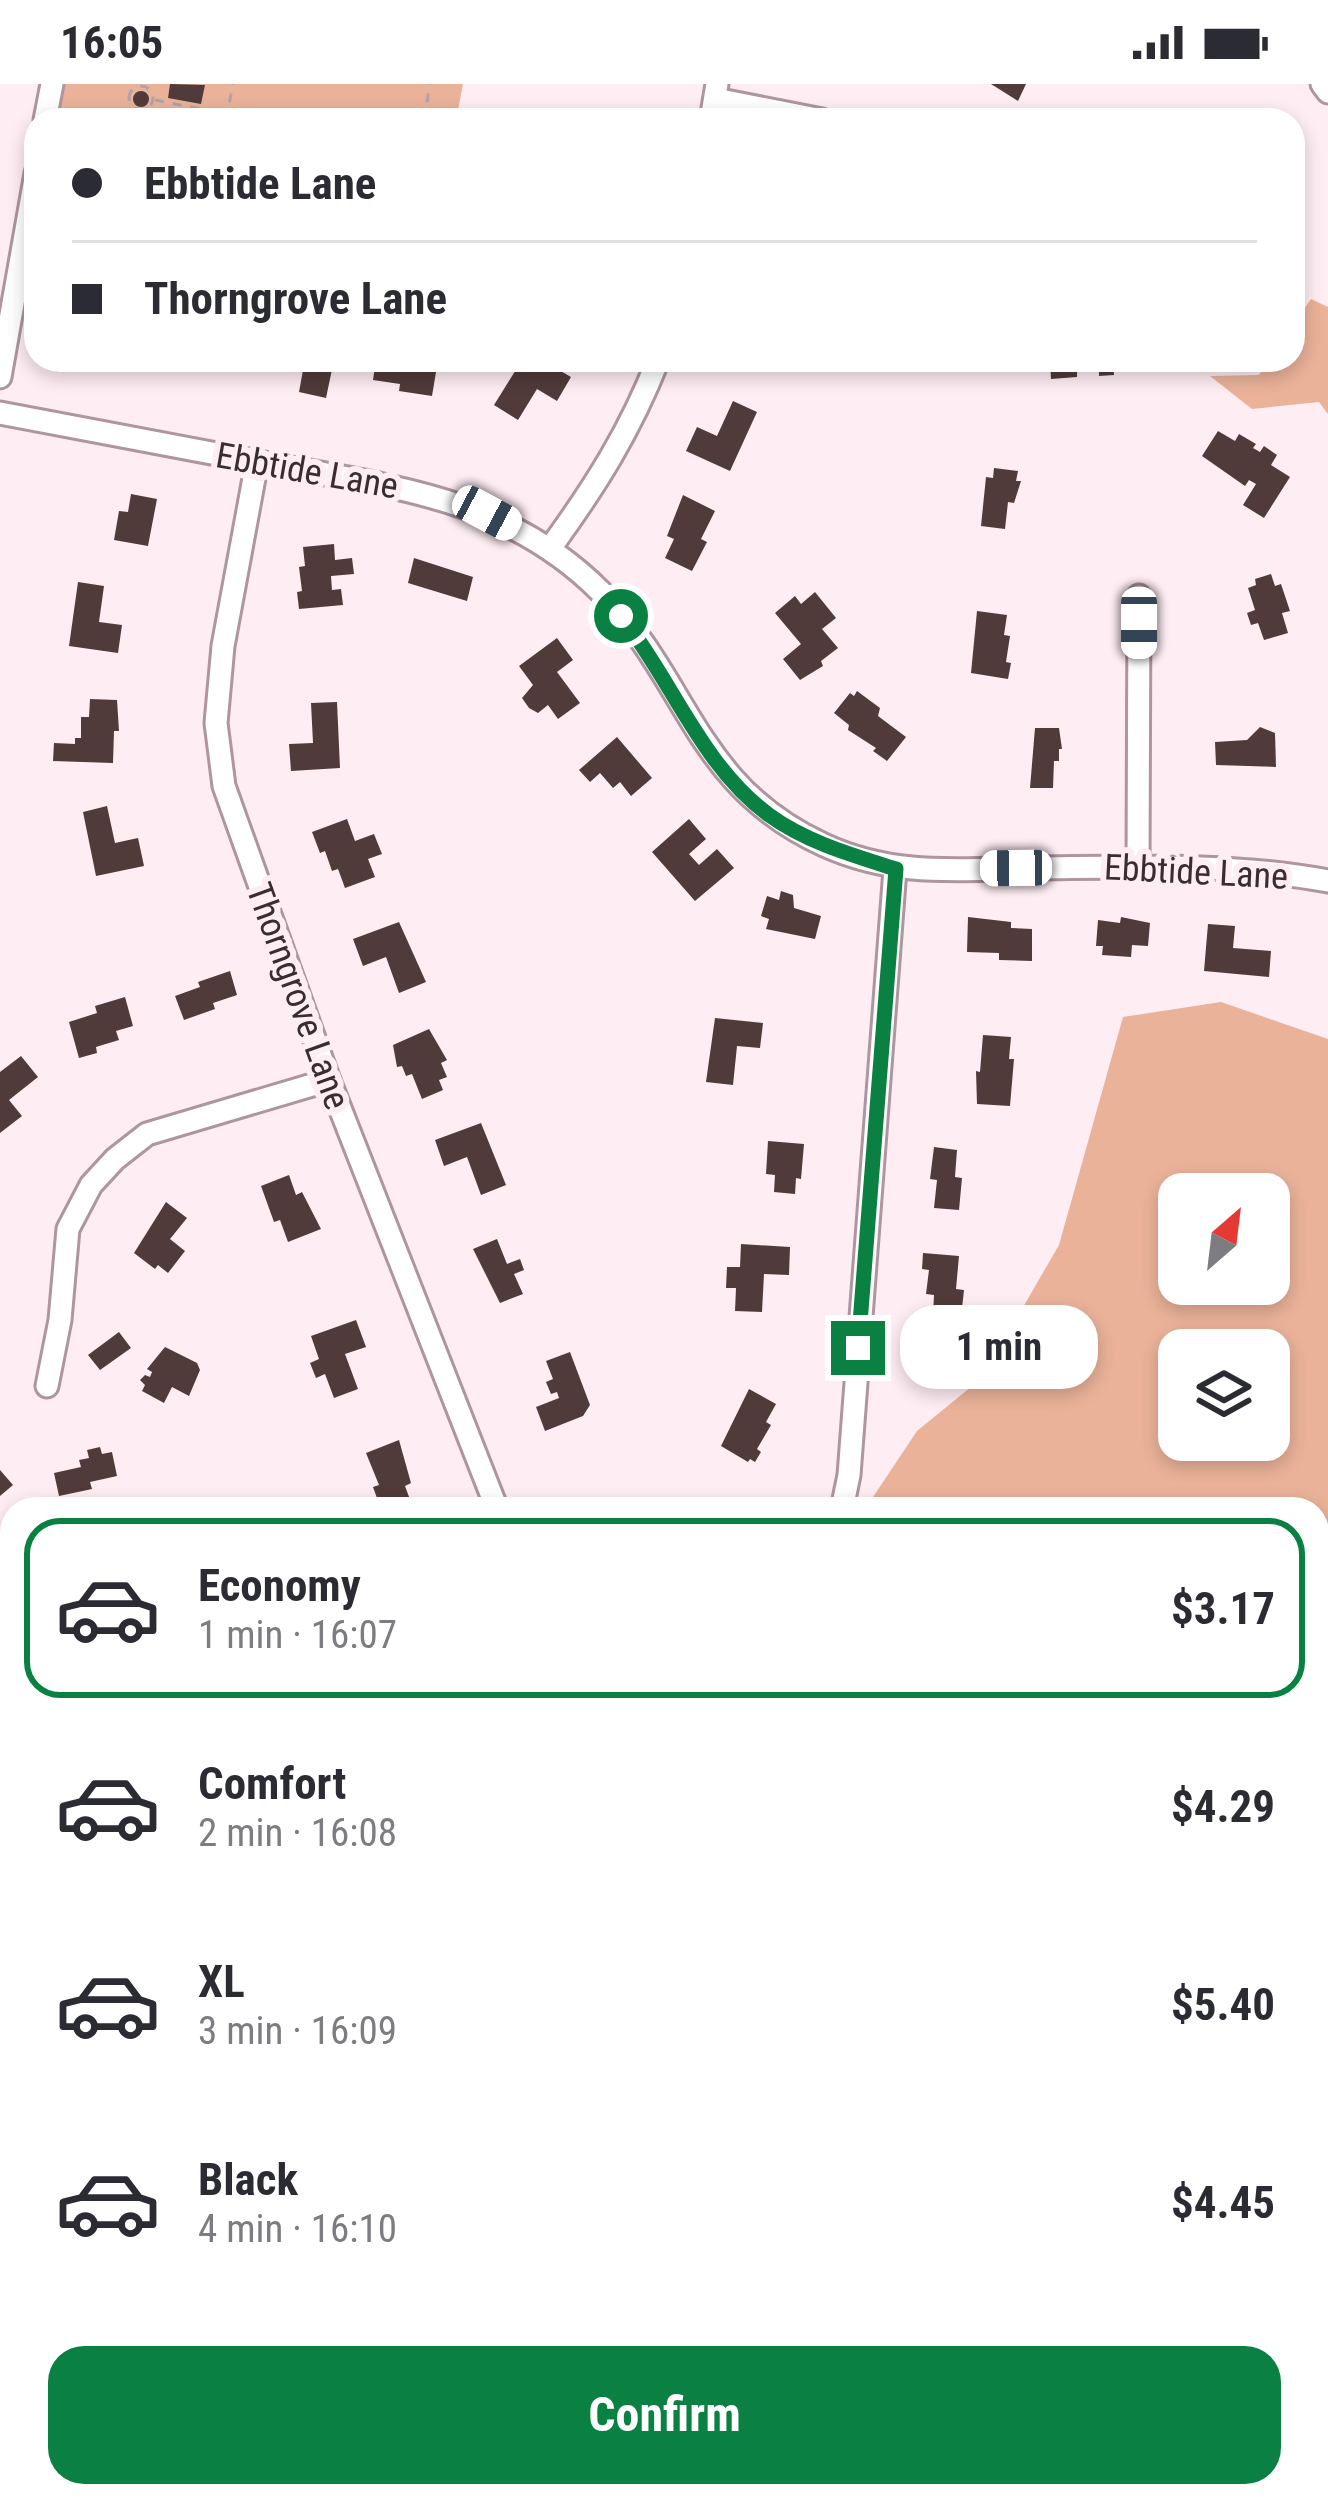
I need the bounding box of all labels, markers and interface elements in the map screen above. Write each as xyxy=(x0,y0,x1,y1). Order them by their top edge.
text: 16:05 xyxy=(60,16,163,69)
text: Ebbtide Lane xyxy=(144,157,376,210)
text: Thorngrove Lane xyxy=(144,272,447,325)
street label: Ebbtide Lane xyxy=(213,434,401,508)
car xyxy=(447,480,527,546)
car xyxy=(1121,587,1157,659)
route start xyxy=(594,589,648,643)
street label: Ebbtide Lane xyxy=(1103,846,1289,898)
car xyxy=(980,849,1052,887)
street label: Thorngrove Lane xyxy=(238,877,358,1115)
north arrow xyxy=(1158,1173,1290,1305)
map controls xyxy=(1158,1173,1290,1461)
callout: 1 min xyxy=(900,1306,1098,1390)
route end xyxy=(831,1321,885,1375)
text: 1 min xyxy=(956,1324,1042,1370)
button: layers xyxy=(1158,1329,1290,1461)
icon: car xyxy=(54,1554,162,1662)
text: Economy xyxy=(198,1559,361,1612)
text: $3.17 xyxy=(1171,1582,1275,1635)
text: 1 min · 16:07 xyxy=(198,1612,397,1658)
icon: car xyxy=(54,1752,162,1860)
text: Comfort xyxy=(198,1757,346,1810)
text: $4.29 xyxy=(1171,1780,1275,1833)
text: 2 min · 16:08 xyxy=(198,1810,397,1856)
icon: car xyxy=(54,1950,162,2058)
text: XL xyxy=(198,1955,245,2008)
text: $5.40 xyxy=(1171,1978,1275,2031)
text: 3 min · 16:09 xyxy=(198,2008,397,2054)
icon: car xyxy=(54,2148,162,2256)
text: Black xyxy=(198,2153,298,2206)
text: $4.45 xyxy=(1171,2176,1275,2229)
text: 4 min · 16:10 xyxy=(198,2206,397,2252)
button: Confirm xyxy=(48,2346,1281,2484)

